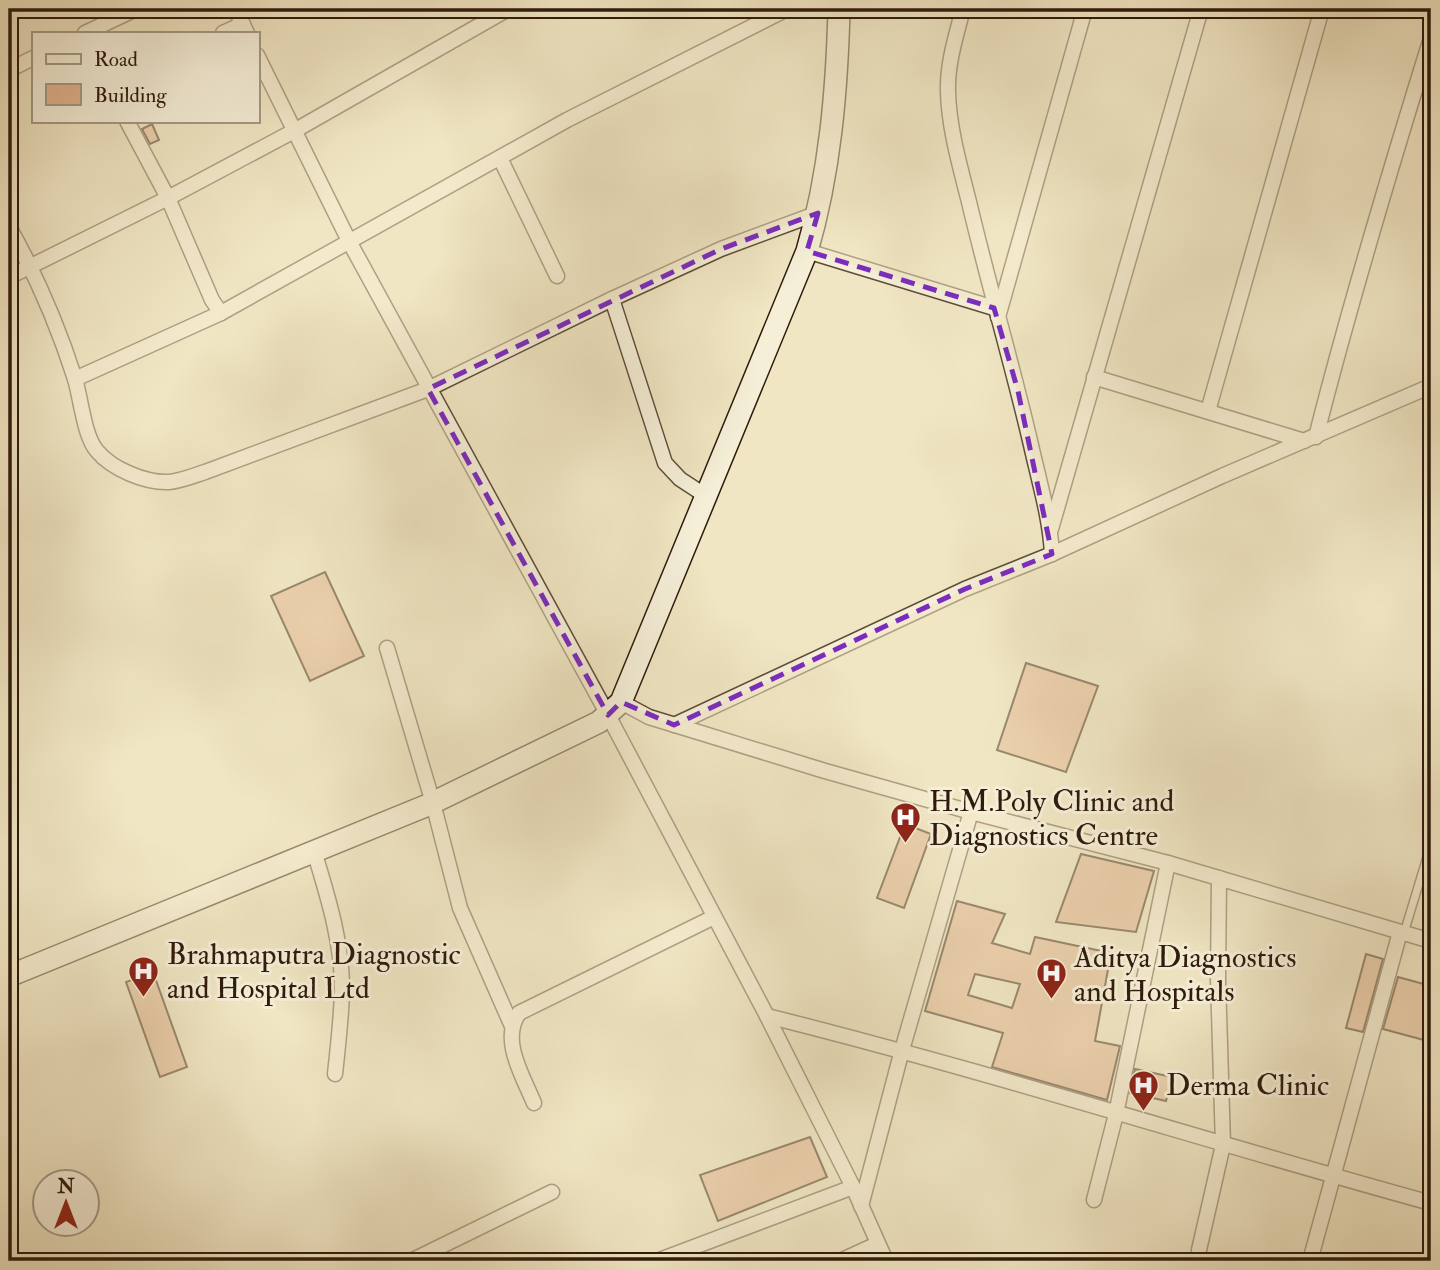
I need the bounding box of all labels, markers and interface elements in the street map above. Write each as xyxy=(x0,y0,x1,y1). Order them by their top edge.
legend xyxy=(32,32,259,122)
text: Road xyxy=(94,46,139,73)
text: Building xyxy=(94,82,167,109)
place label: H.M.Poly Clinic and Diagnostics Centre xyxy=(929,783,1174,854)
hospital icon: H.M.Poly Clinic and Diagnostics Centre xyxy=(889,801,923,845)
place label: Brahmaputra Diagnostic and Hospital Ltd xyxy=(167,936,461,1007)
place label: Aditya Diagnostics and Hospitals xyxy=(1073,939,1297,1010)
hospital icon: Brahmaputra Diagnostic and Hospital Ltd xyxy=(127,954,161,998)
hospital icon: Aditya Diagnostics and Hospitals xyxy=(1034,957,1068,1001)
place label: Derma Clinic xyxy=(1166,1067,1329,1104)
hospital icon: Derma Clinic xyxy=(1126,1068,1160,1112)
north arrow xyxy=(32,1168,102,1238)
text: N xyxy=(56,1175,75,1199)

